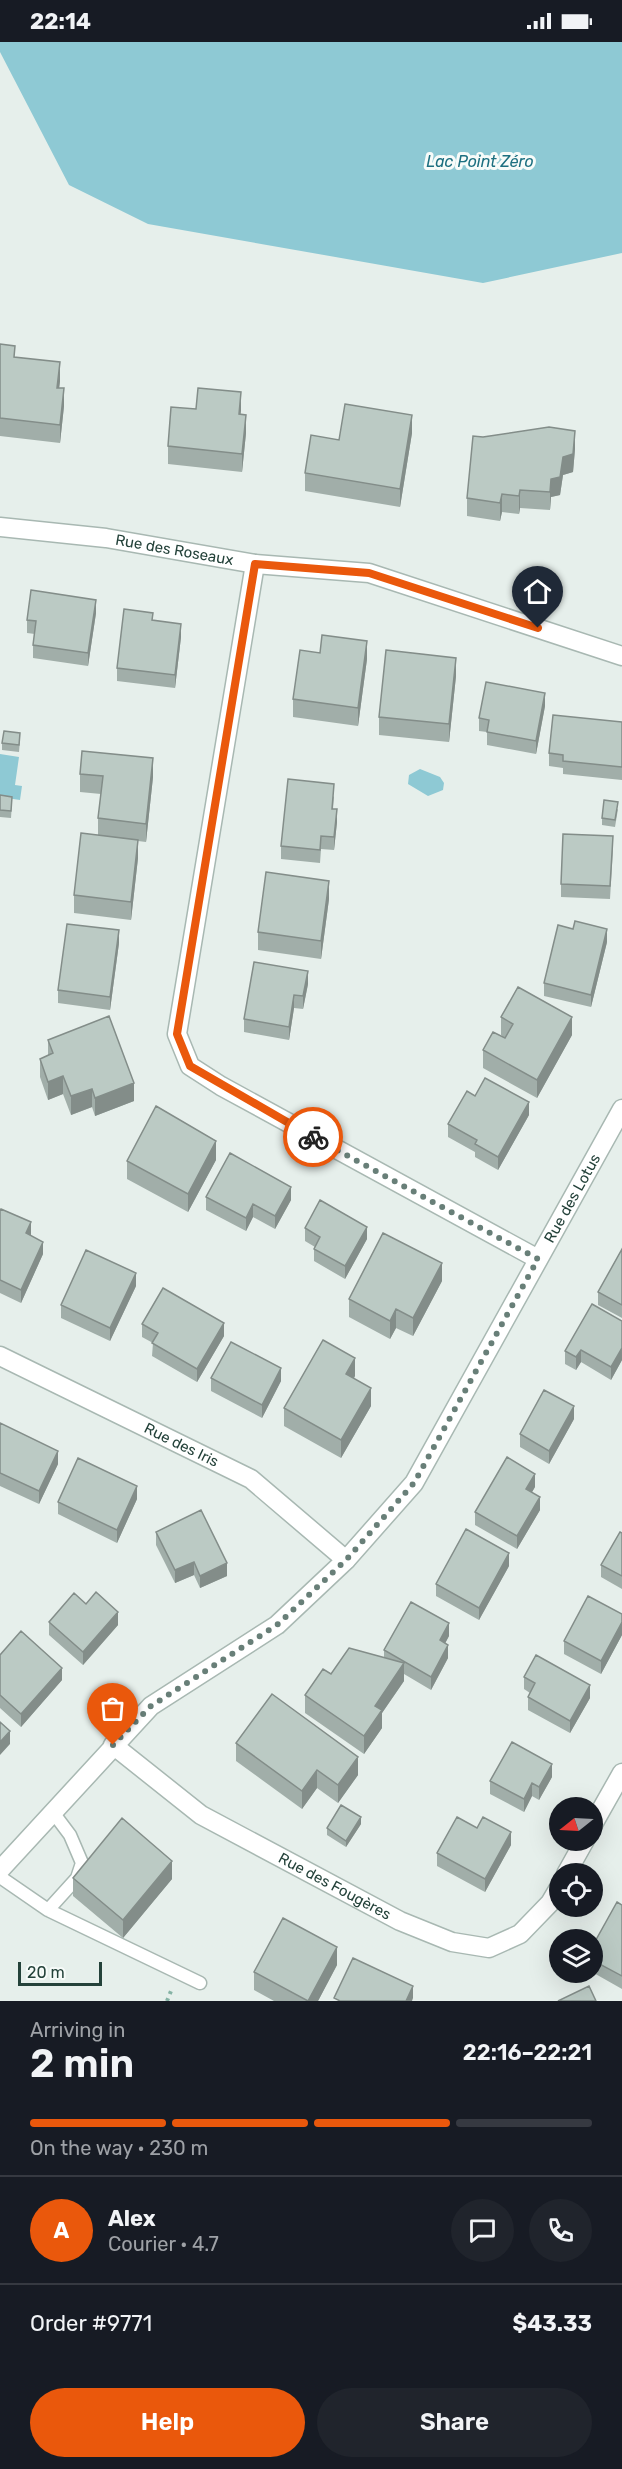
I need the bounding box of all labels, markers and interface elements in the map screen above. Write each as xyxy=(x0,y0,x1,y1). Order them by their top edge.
text: 22:14 xyxy=(30,8,91,35)
water label: Lac Point Zéro xyxy=(426,152,534,171)
street label: Rue des Roseaux xyxy=(114,531,235,569)
pin xyxy=(512,566,563,628)
icon: home xyxy=(521,575,554,608)
courier xyxy=(283,1107,343,1167)
icon: bike xyxy=(297,1121,330,1154)
street label: Rue des Lotus xyxy=(540,1150,604,1246)
street label: Rue des Iris xyxy=(141,1419,222,1471)
pin xyxy=(87,1683,138,1745)
icon: bag xyxy=(96,1692,129,1725)
north arrow xyxy=(549,1797,603,1851)
map controls xyxy=(549,1797,603,1983)
street label: Rue des Fougères xyxy=(275,1849,394,1924)
button: locate xyxy=(549,1863,603,1917)
button: layers xyxy=(549,1929,603,1983)
scale bar xyxy=(18,1959,102,1986)
text: 20 m xyxy=(27,1963,65,1982)
text: Arriving in xyxy=(30,2018,125,2042)
text: 22:16–22:21 xyxy=(463,2039,592,2066)
text: 2 min xyxy=(30,2041,134,2087)
text: On the way · 230 m xyxy=(30,2136,208,2160)
button: chat xyxy=(451,2199,514,2262)
button: phone xyxy=(529,2199,592,2262)
text: Alex xyxy=(108,2205,156,2232)
text: A xyxy=(54,2217,69,2244)
text: Courier · 4.7 xyxy=(108,2232,219,2256)
text: Order #9771 xyxy=(30,2310,152,2337)
text: $43.33 xyxy=(513,2310,592,2337)
button: Help xyxy=(30,2388,305,2457)
button: Share xyxy=(317,2388,592,2457)

